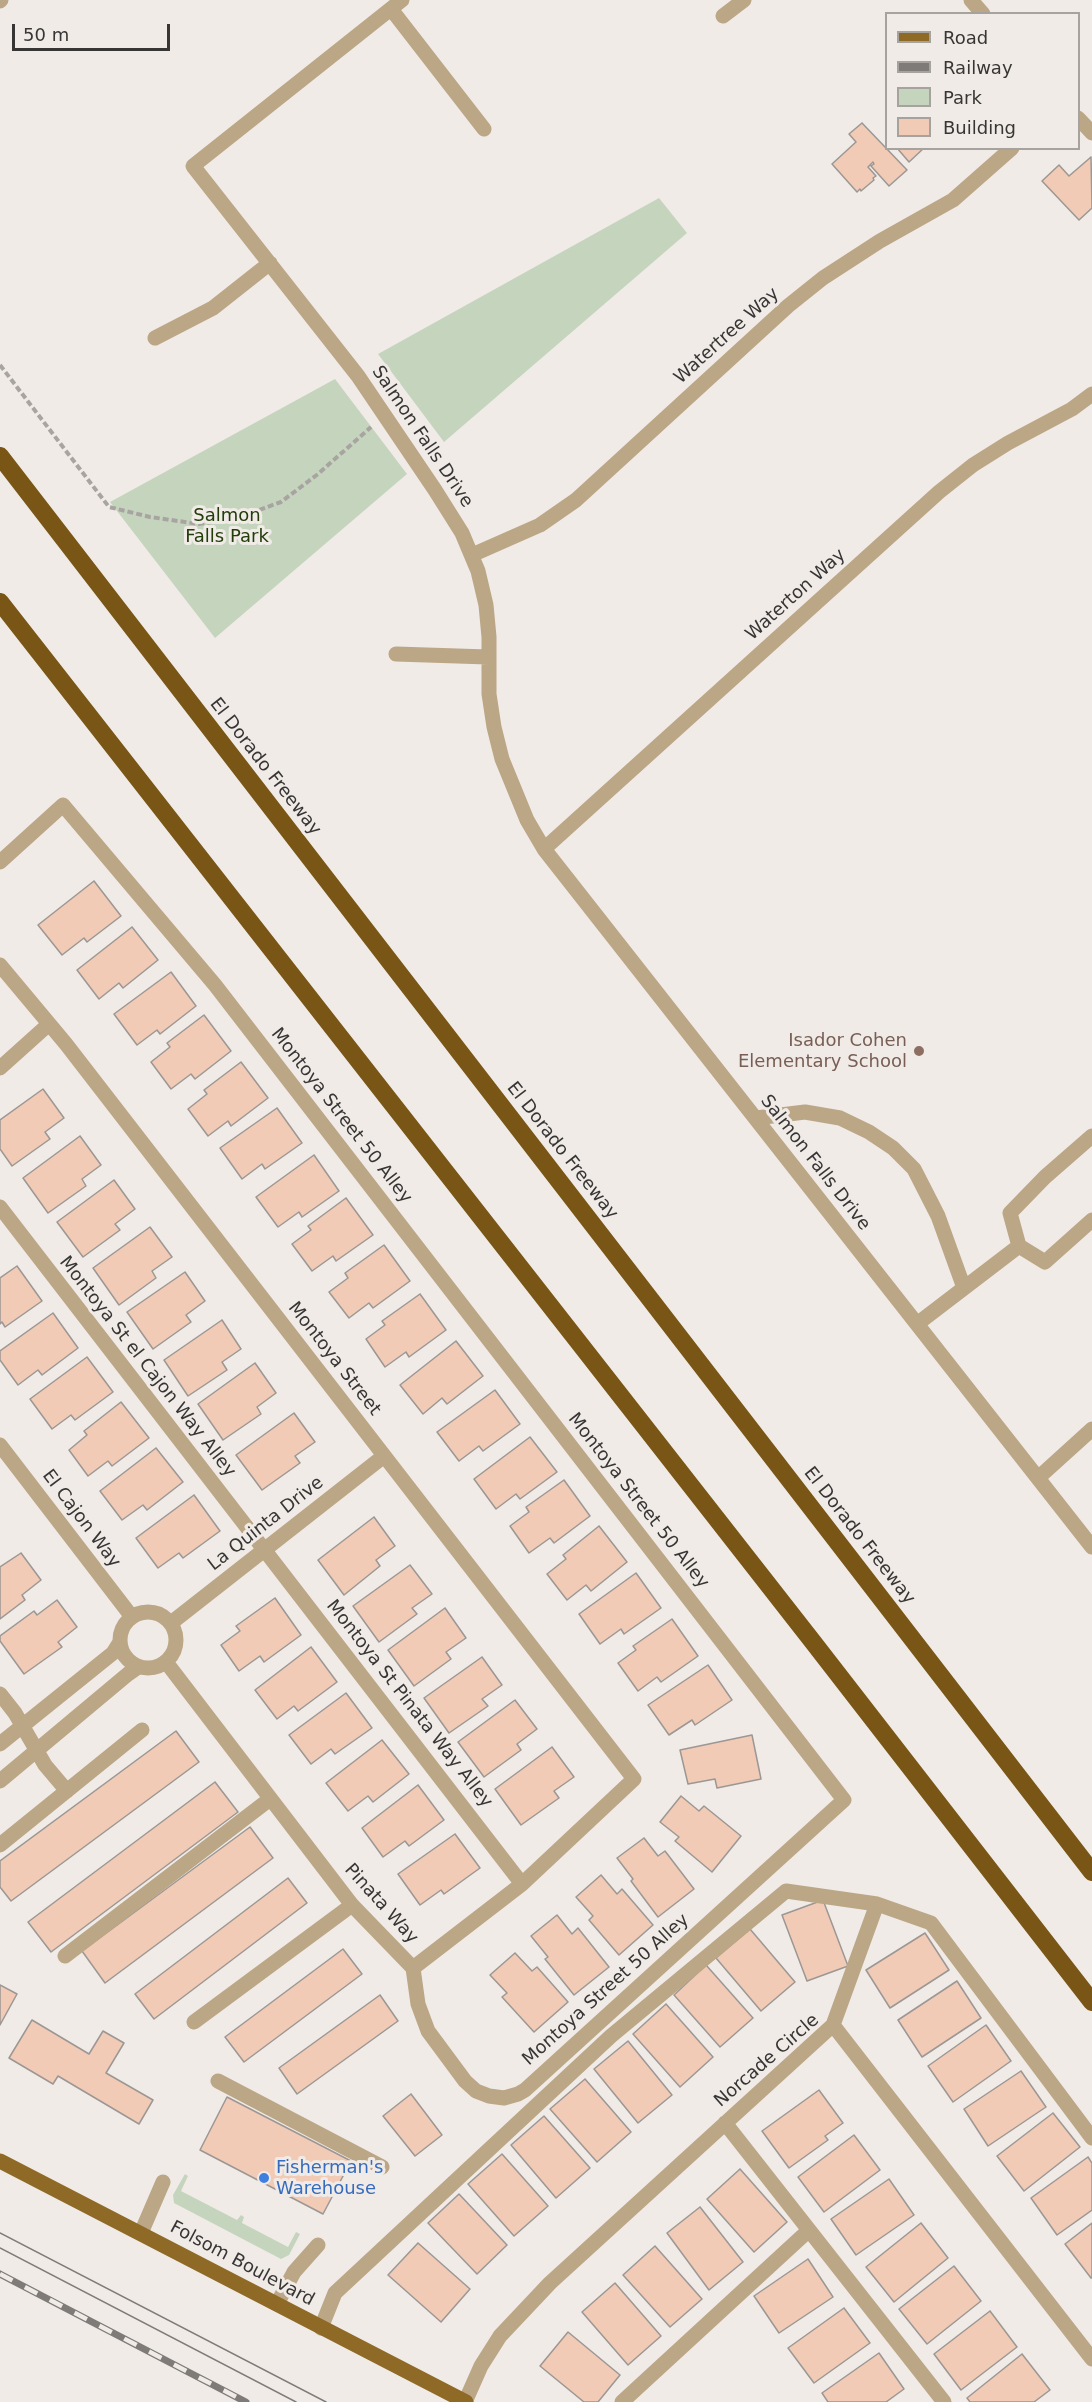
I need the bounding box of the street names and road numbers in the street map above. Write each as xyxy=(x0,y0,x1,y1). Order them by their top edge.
street label: Watertree Way xyxy=(670,283,784,389)
street label: Salmon Falls Drive xyxy=(367,362,477,512)
street label: Waterton Way xyxy=(742,545,850,645)
street label: El Dorado Freeway xyxy=(205,694,325,840)
street label: Montoya Street 50 Alley xyxy=(266,1024,416,1208)
street label: El Dorado Freeway xyxy=(502,1078,622,1224)
street label: Salmon Falls Drive xyxy=(755,1091,875,1235)
street label: Montoya St el Cajon Way Alley xyxy=(54,1252,240,1482)
street label: Montoya Street xyxy=(283,1298,385,1420)
street label: Montoya Street 50 Alley xyxy=(563,1409,713,1593)
street label: El Dorado Freeway xyxy=(799,1463,919,1609)
street label: El Cajon Way xyxy=(37,1466,125,1572)
street label: La Quinta Drive xyxy=(204,1472,328,1576)
street label: Montoya St Pinata Way Alley xyxy=(321,1596,497,1812)
street label: Pinata Way xyxy=(340,1860,422,1948)
street label: Montoya Street 50 Alley xyxy=(518,1910,694,2070)
street label: Norcade Circle xyxy=(710,2010,824,2112)
street label: Folsom Boulevard xyxy=(166,2217,318,2311)

